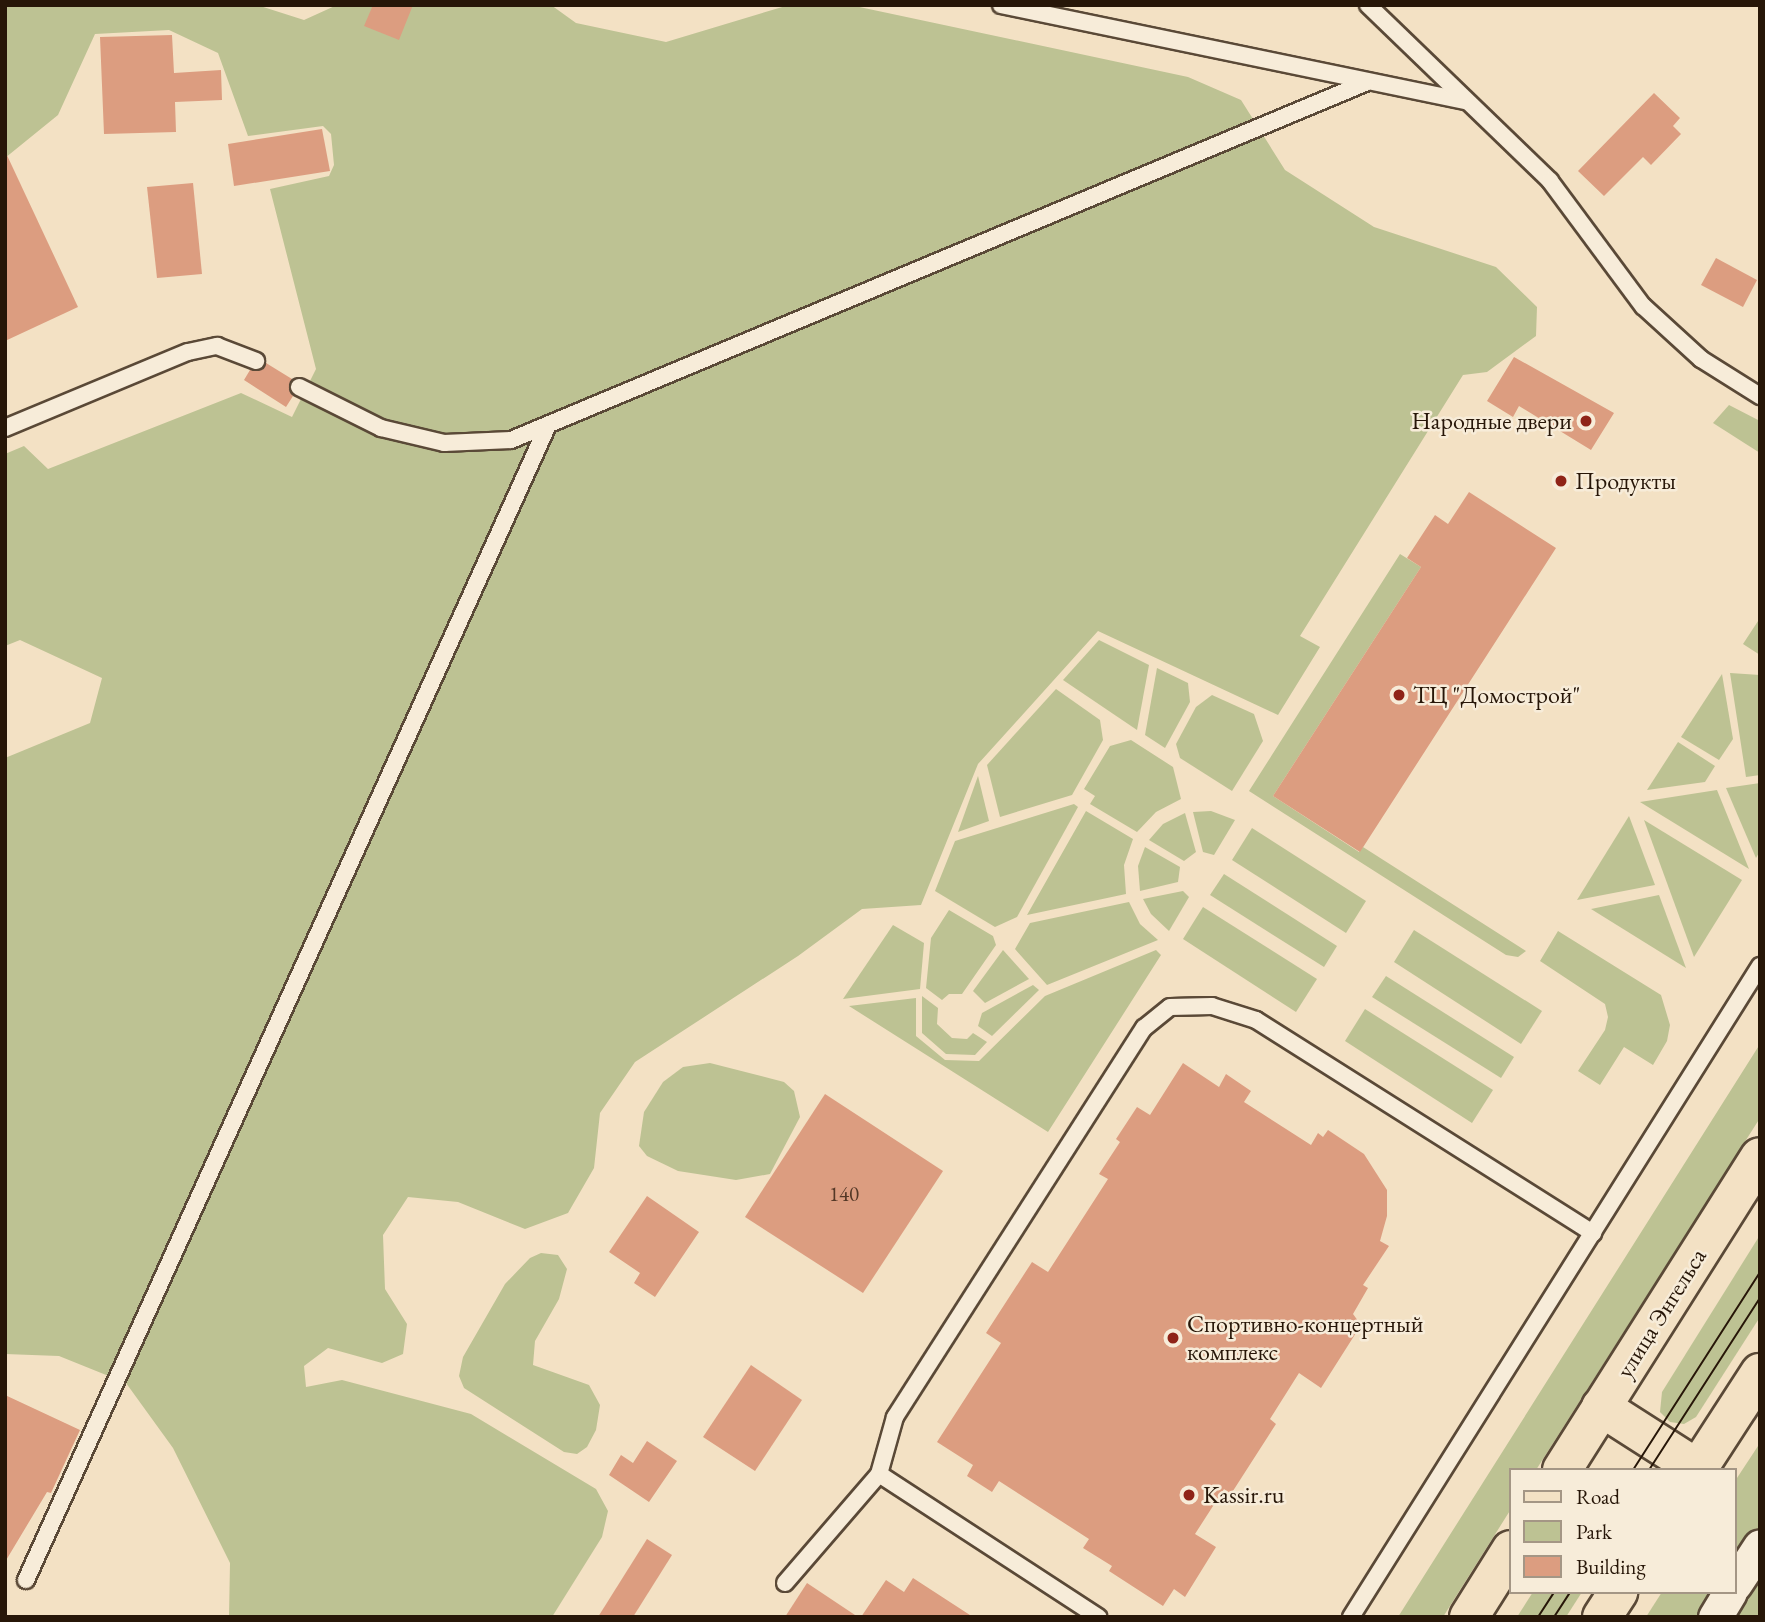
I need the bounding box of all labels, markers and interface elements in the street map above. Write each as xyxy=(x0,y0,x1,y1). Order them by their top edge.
place label: Народные двери xyxy=(1411,407,1572,435)
marker: Народные двери xyxy=(1578,413,1594,429)
place label: Продукты xyxy=(1575,467,1676,495)
marker: Продукты xyxy=(1553,473,1569,489)
place label: ТЦ "Домострой" xyxy=(1413,681,1580,709)
marker: ТЦ "Домострой" xyxy=(1391,687,1407,703)
house number: 140 xyxy=(829,1181,859,1207)
street label: улица Энгельса xyxy=(1610,1243,1712,1383)
place label: Спортивно-концертный комплекс xyxy=(1187,1310,1423,1366)
marker: Спортивно-концертный комплекс xyxy=(1165,1330,1181,1346)
legend xyxy=(1510,1468,1737,1594)
place label: Kassir.ru xyxy=(1203,1481,1285,1509)
text: Road xyxy=(1576,1483,1620,1510)
marker: Kassir.ru xyxy=(1181,1487,1197,1503)
text: Park xyxy=(1576,1518,1612,1545)
text: Building xyxy=(1576,1553,1646,1580)

